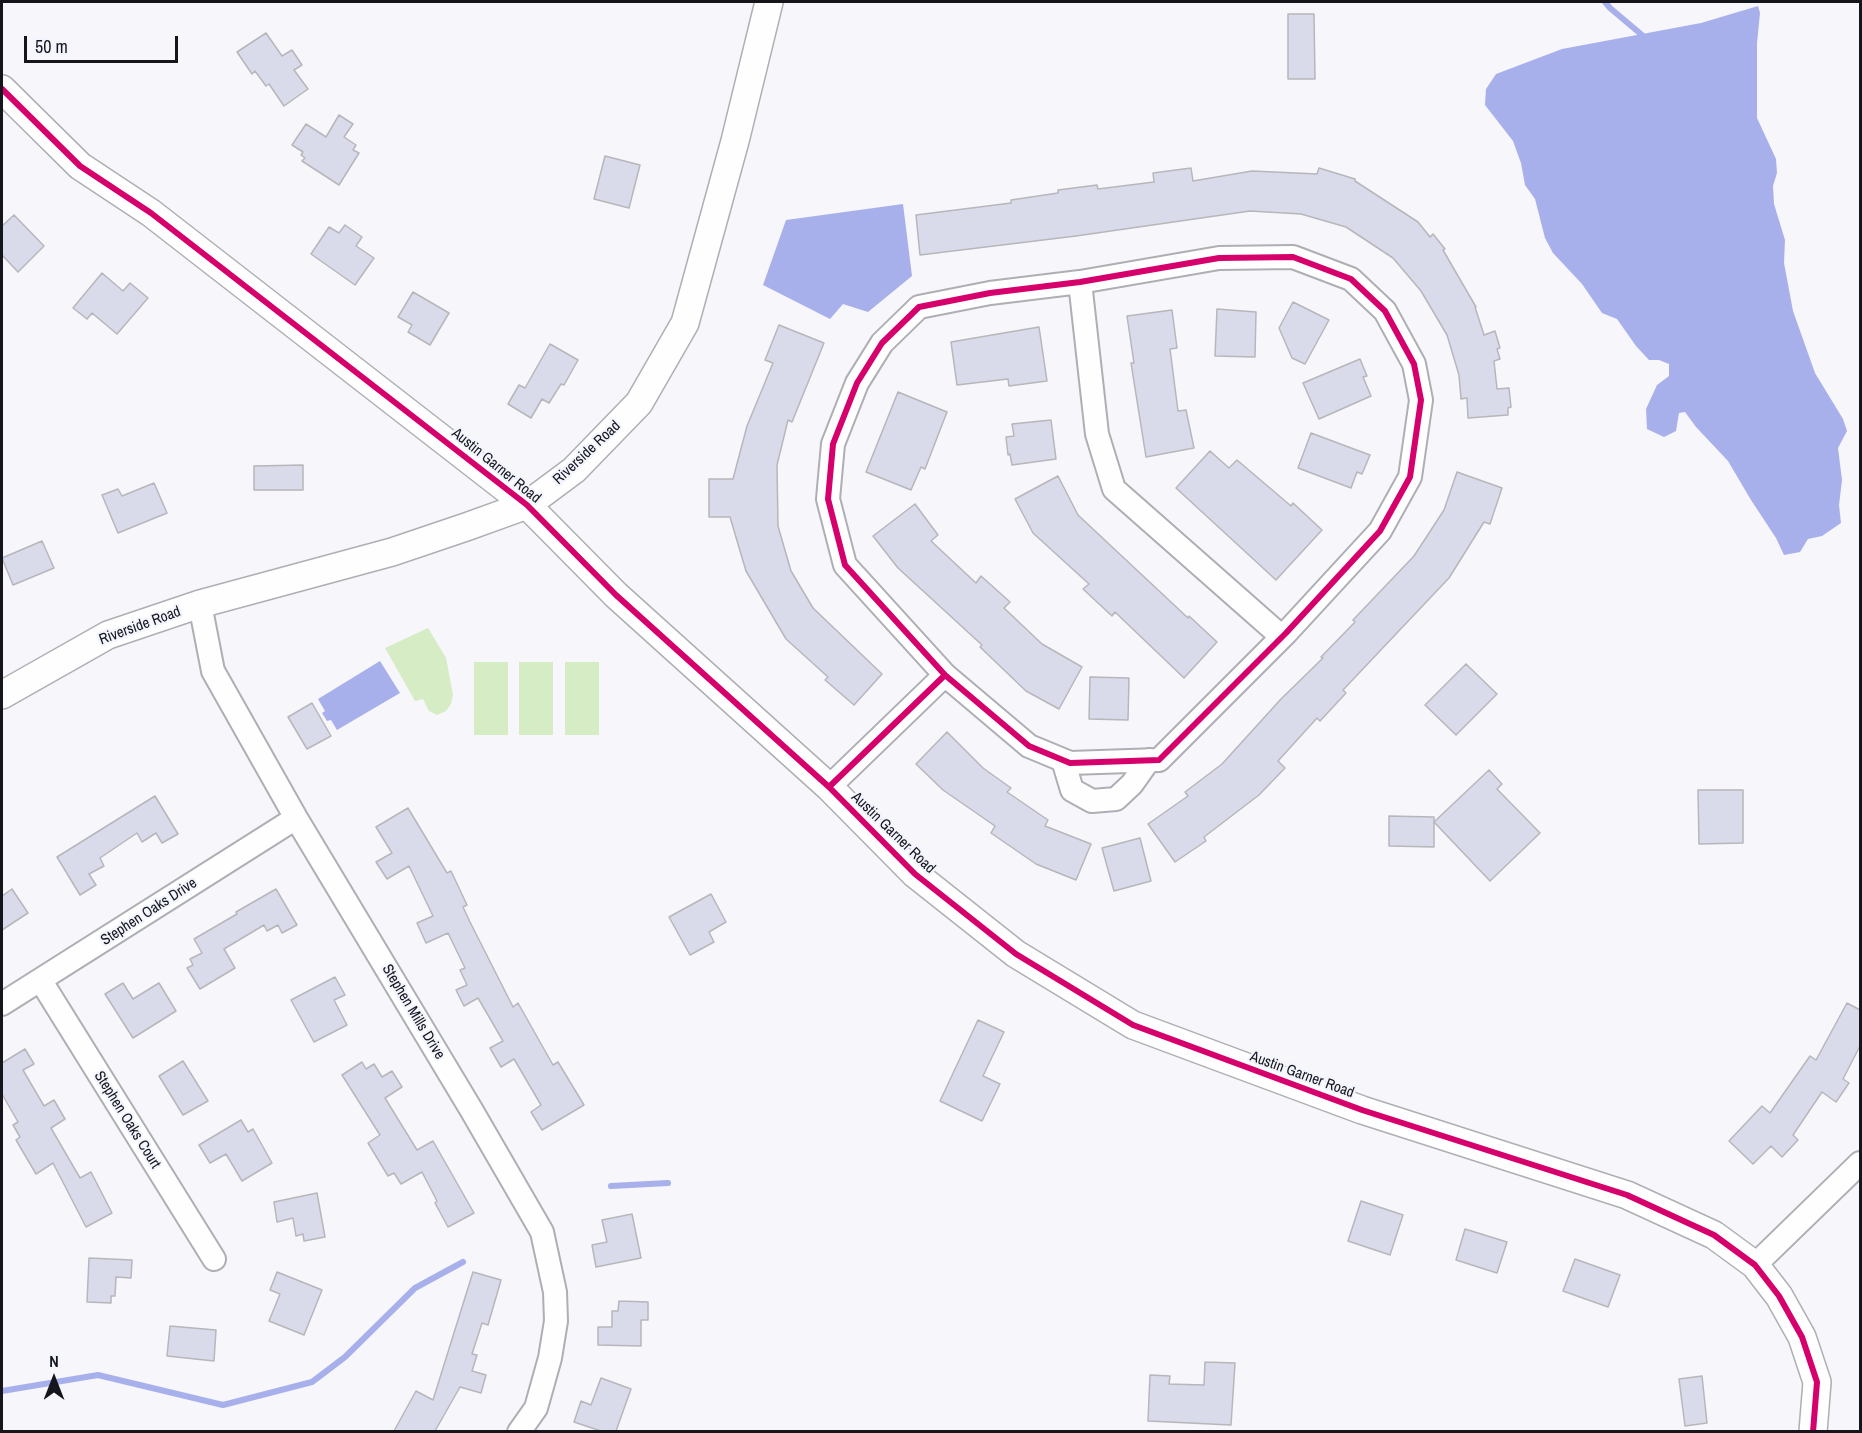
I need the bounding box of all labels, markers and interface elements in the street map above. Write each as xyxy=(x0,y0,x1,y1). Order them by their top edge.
scale bar xyxy=(27,24,182,62)
text: 50 m xyxy=(35,34,68,59)
street label: Riverside Road xyxy=(550,417,624,489)
street label: Austin Garner Road xyxy=(448,425,544,507)
street label: Riverside Road xyxy=(97,603,183,649)
street label: Austin Garner Road xyxy=(847,789,939,877)
street label: Stephen Oaks Drive xyxy=(98,874,200,950)
street label: Stephen Mills Drive xyxy=(378,961,448,1063)
street label: Austin Garner Road xyxy=(1248,1048,1356,1102)
street label: Stephen Oaks Court xyxy=(90,1068,164,1172)
north arrow xyxy=(24,1349,84,1409)
text: N xyxy=(49,1350,59,1372)

